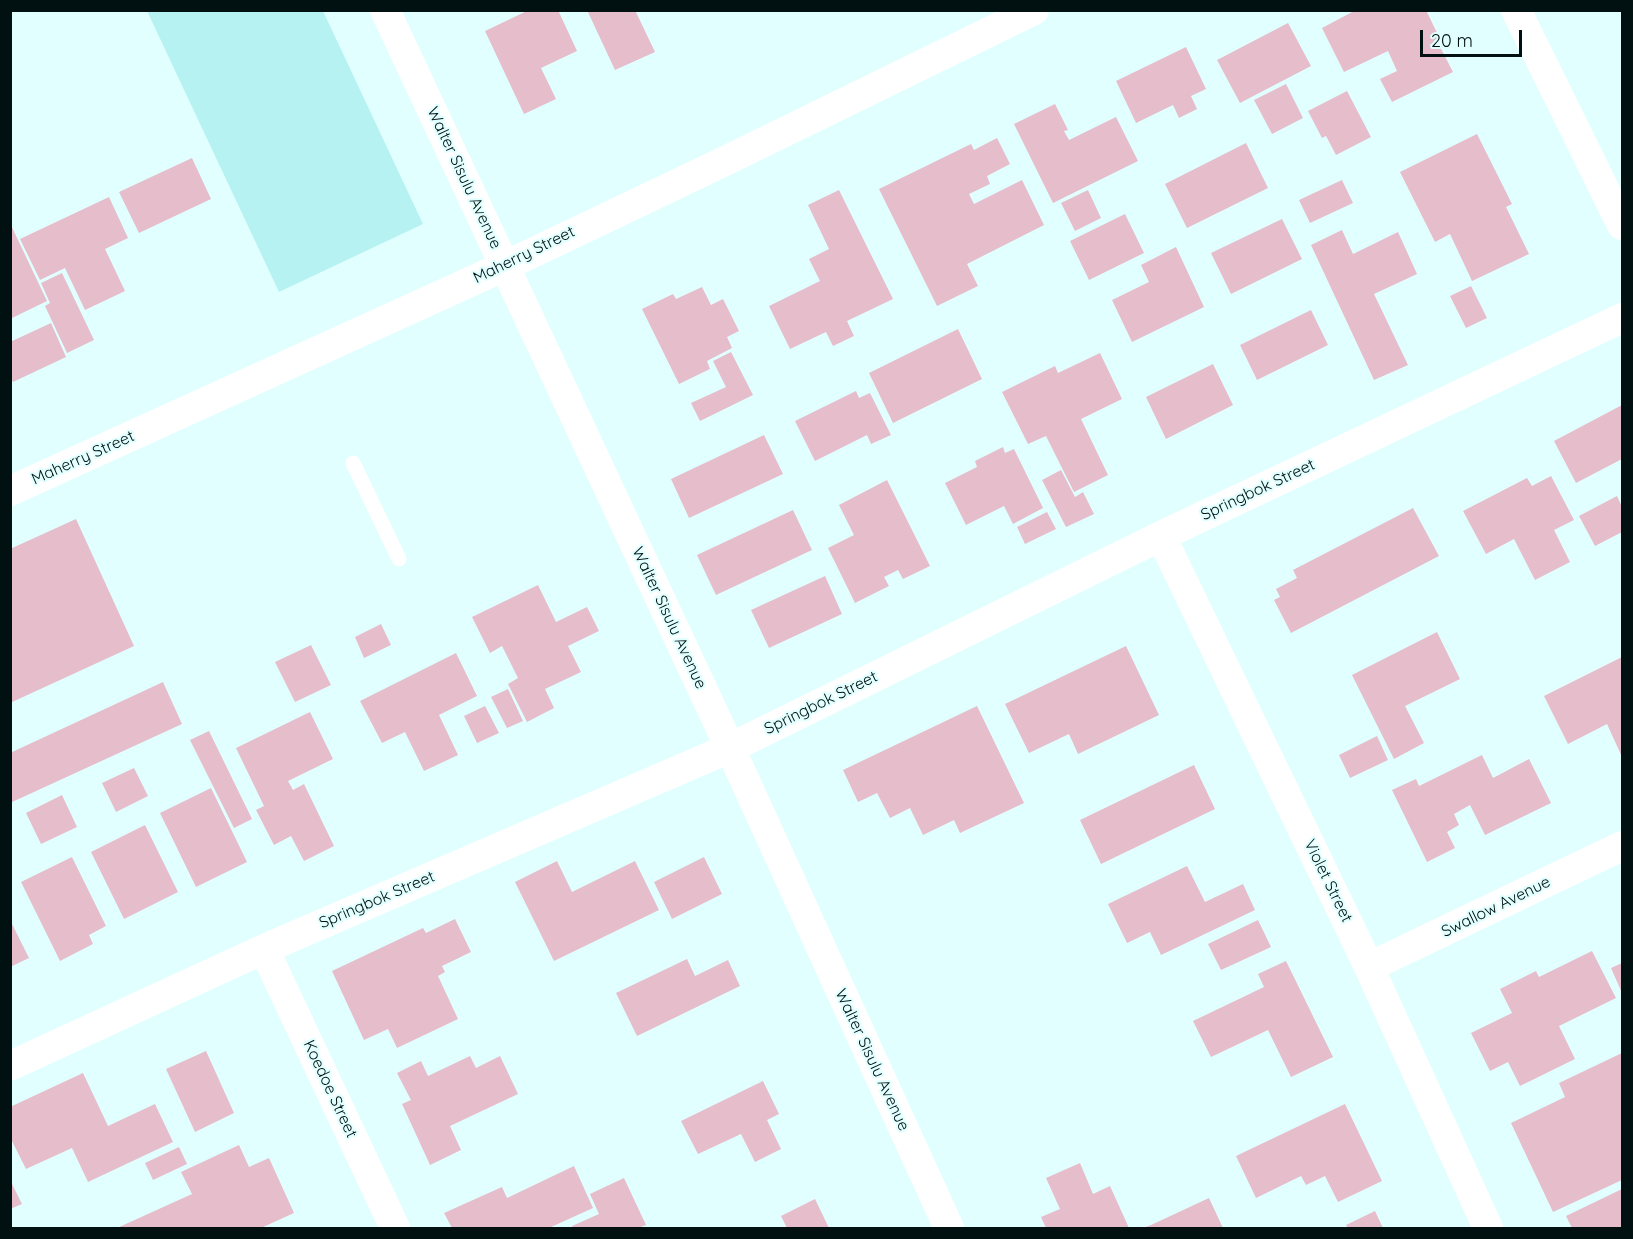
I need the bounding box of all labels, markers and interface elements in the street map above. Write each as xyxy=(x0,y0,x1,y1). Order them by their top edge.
scale bar xyxy=(1423,18,1525,56)
text: 20 m xyxy=(1431,29,1473,52)
street label: Walter Sisulu Avenue xyxy=(423,104,505,252)
street label: Maherry Street xyxy=(470,222,578,288)
street label: Maherry Street xyxy=(29,427,137,489)
street label: Springbok Street xyxy=(1198,455,1318,525)
street label: Walter Sisulu Avenue xyxy=(628,544,710,692)
street label: Springbok Street xyxy=(761,667,881,739)
street label: Violet Street xyxy=(1300,836,1356,926)
street label: Springbok Street xyxy=(316,867,438,933)
street label: Swallow Avenue xyxy=(1438,872,1554,942)
street label: Walter Sisulu Avenue xyxy=(831,986,913,1134)
street label: Koedoe Street xyxy=(299,1037,361,1141)

